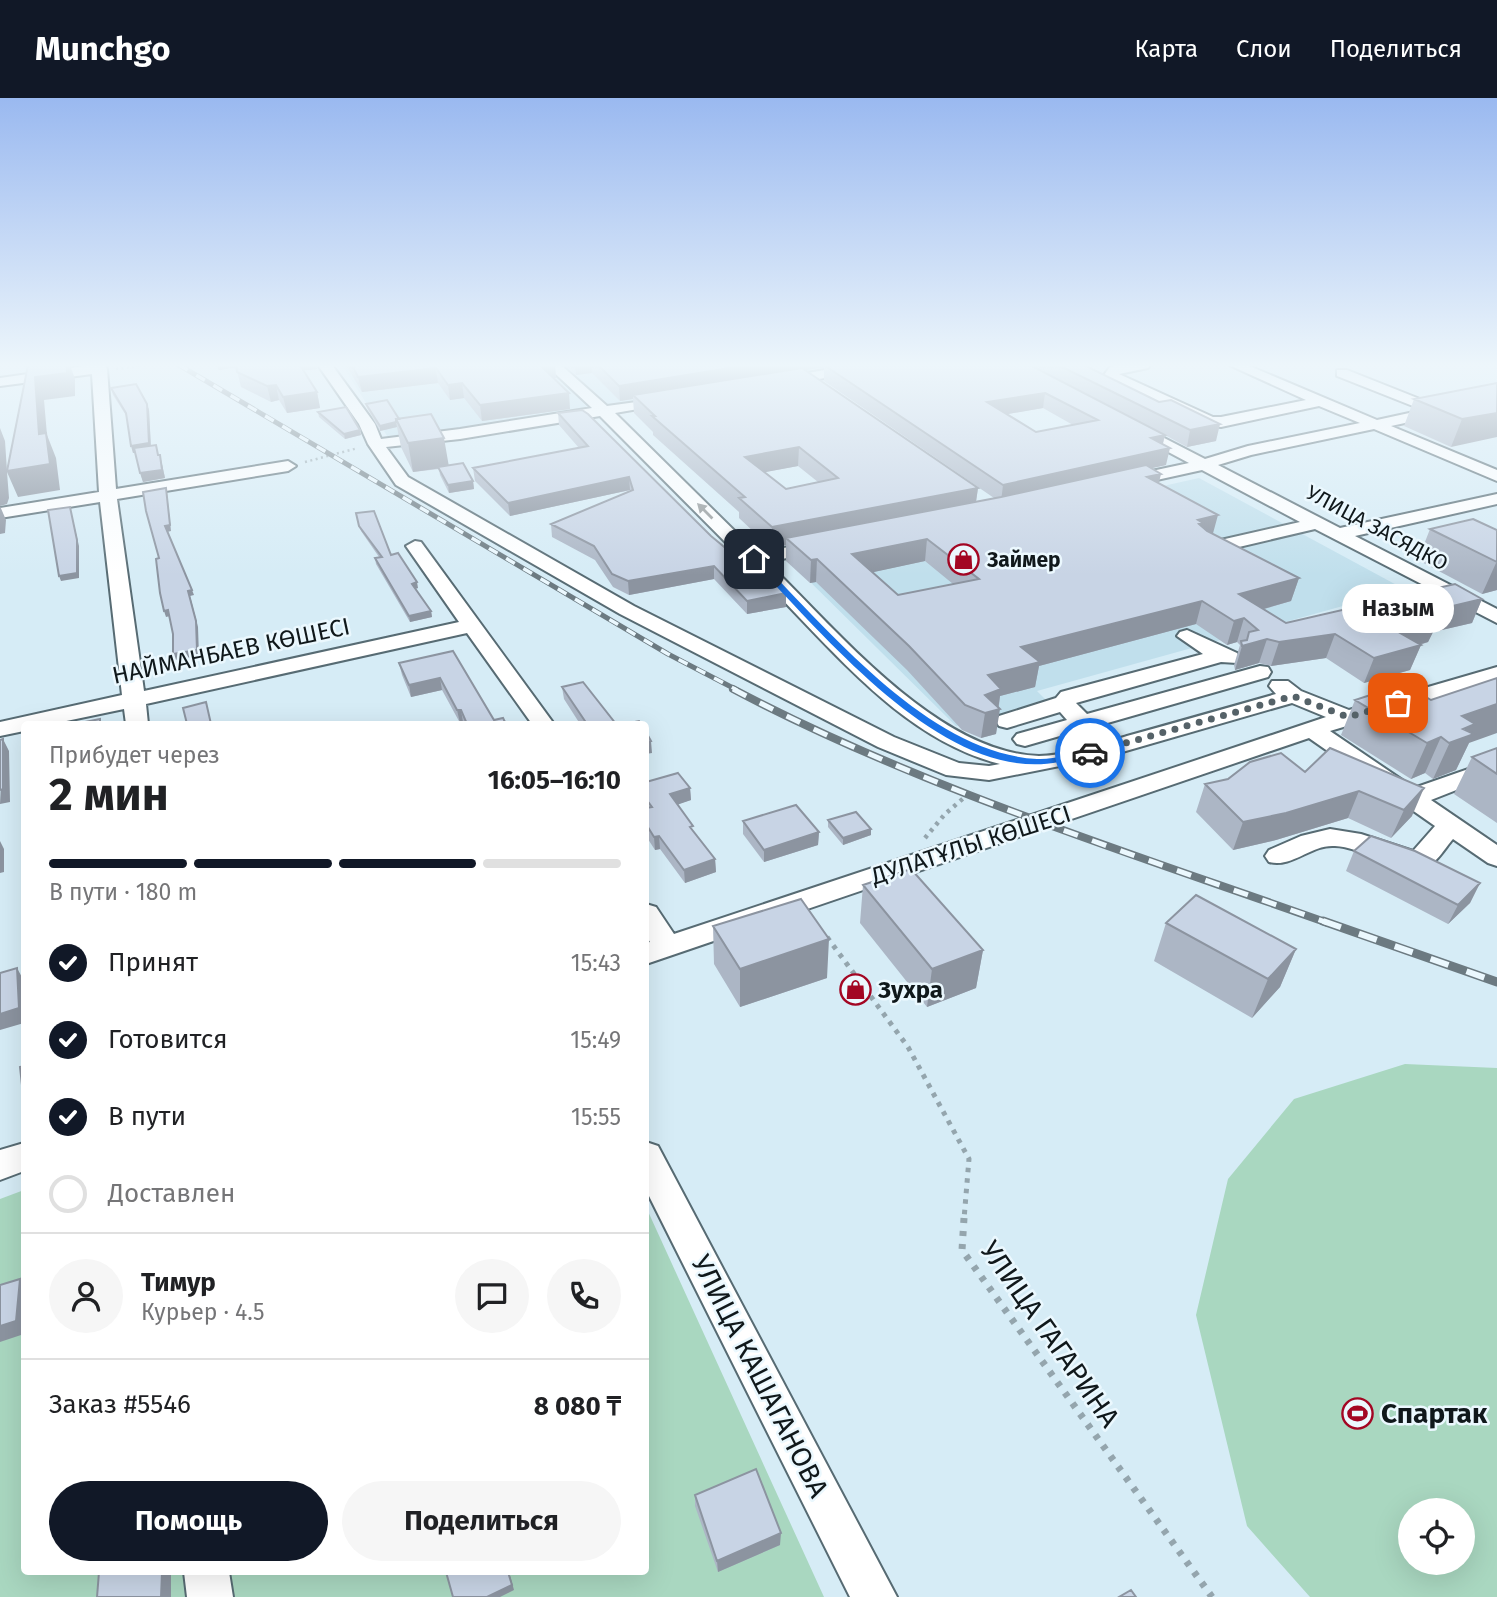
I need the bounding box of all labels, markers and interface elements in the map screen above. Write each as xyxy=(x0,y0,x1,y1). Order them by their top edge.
text: Munchgo xyxy=(35,29,170,69)
text: Карта xyxy=(1134,35,1198,63)
text: Слои xyxy=(1236,35,1292,63)
text: Поделиться xyxy=(1330,35,1462,63)
street label: УЛИЦА ЗАСЯДКО xyxy=(1302,480,1452,576)
one-way arrow xyxy=(697,503,713,519)
pin xyxy=(724,529,784,589)
icon: home xyxy=(735,540,773,578)
shop icon: Займер xyxy=(947,543,981,577)
place label: Займер xyxy=(986,547,1061,573)
callout: Назым xyxy=(1342,584,1454,633)
text: Назым xyxy=(1362,594,1434,622)
street label: НАЙМАНБАЕВ КӨШЕСІ xyxy=(110,612,352,690)
pin xyxy=(1368,673,1428,733)
icon: bag xyxy=(1379,684,1417,722)
courier xyxy=(1055,718,1125,788)
icon: car xyxy=(1071,734,1109,772)
text: Прибудет через xyxy=(49,741,220,769)
text: 16:05–16:10 xyxy=(488,765,621,796)
text: 2 мин xyxy=(49,767,169,822)
street label: ДУЛАТҰЛЫ КӨШЕСІ xyxy=(867,800,1074,891)
text: В пути · 180 m xyxy=(49,878,197,906)
icon: check xyxy=(49,944,87,982)
text: Принят xyxy=(108,947,198,978)
text: 15:43 xyxy=(571,949,621,977)
shop icon: Зухра xyxy=(838,973,872,1007)
place label: Зухра xyxy=(877,976,943,1004)
icon: check xyxy=(49,1021,87,1059)
text: Готовится xyxy=(108,1024,228,1055)
text: 15:49 xyxy=(570,1026,621,1054)
icon: check xyxy=(49,1098,87,1136)
text: В пути xyxy=(108,1101,186,1132)
text: 15:55 xyxy=(571,1103,621,1131)
text: Доставлен xyxy=(108,1178,235,1209)
street label: УЛИЦА ГАГАРИНА xyxy=(974,1235,1126,1433)
street label: УЛИЦА КАШАГАНОВА xyxy=(685,1249,835,1503)
button: person xyxy=(49,1259,123,1333)
button: chat xyxy=(455,1259,529,1333)
button: phone xyxy=(547,1259,621,1333)
text: Тимур xyxy=(141,1267,216,1298)
text: Курьер · 4.5 xyxy=(141,1298,265,1326)
text: Заказ #5546 xyxy=(49,1389,191,1420)
text: 8 080 ₸ xyxy=(534,1391,621,1422)
sports icon: Спартак xyxy=(1341,1396,1375,1430)
place label: Спартак xyxy=(1381,1397,1488,1430)
button: Помощь xyxy=(49,1481,328,1561)
button: Поделиться xyxy=(342,1481,621,1561)
map controls xyxy=(1398,1498,1475,1575)
button: locate xyxy=(1398,1498,1475,1575)

